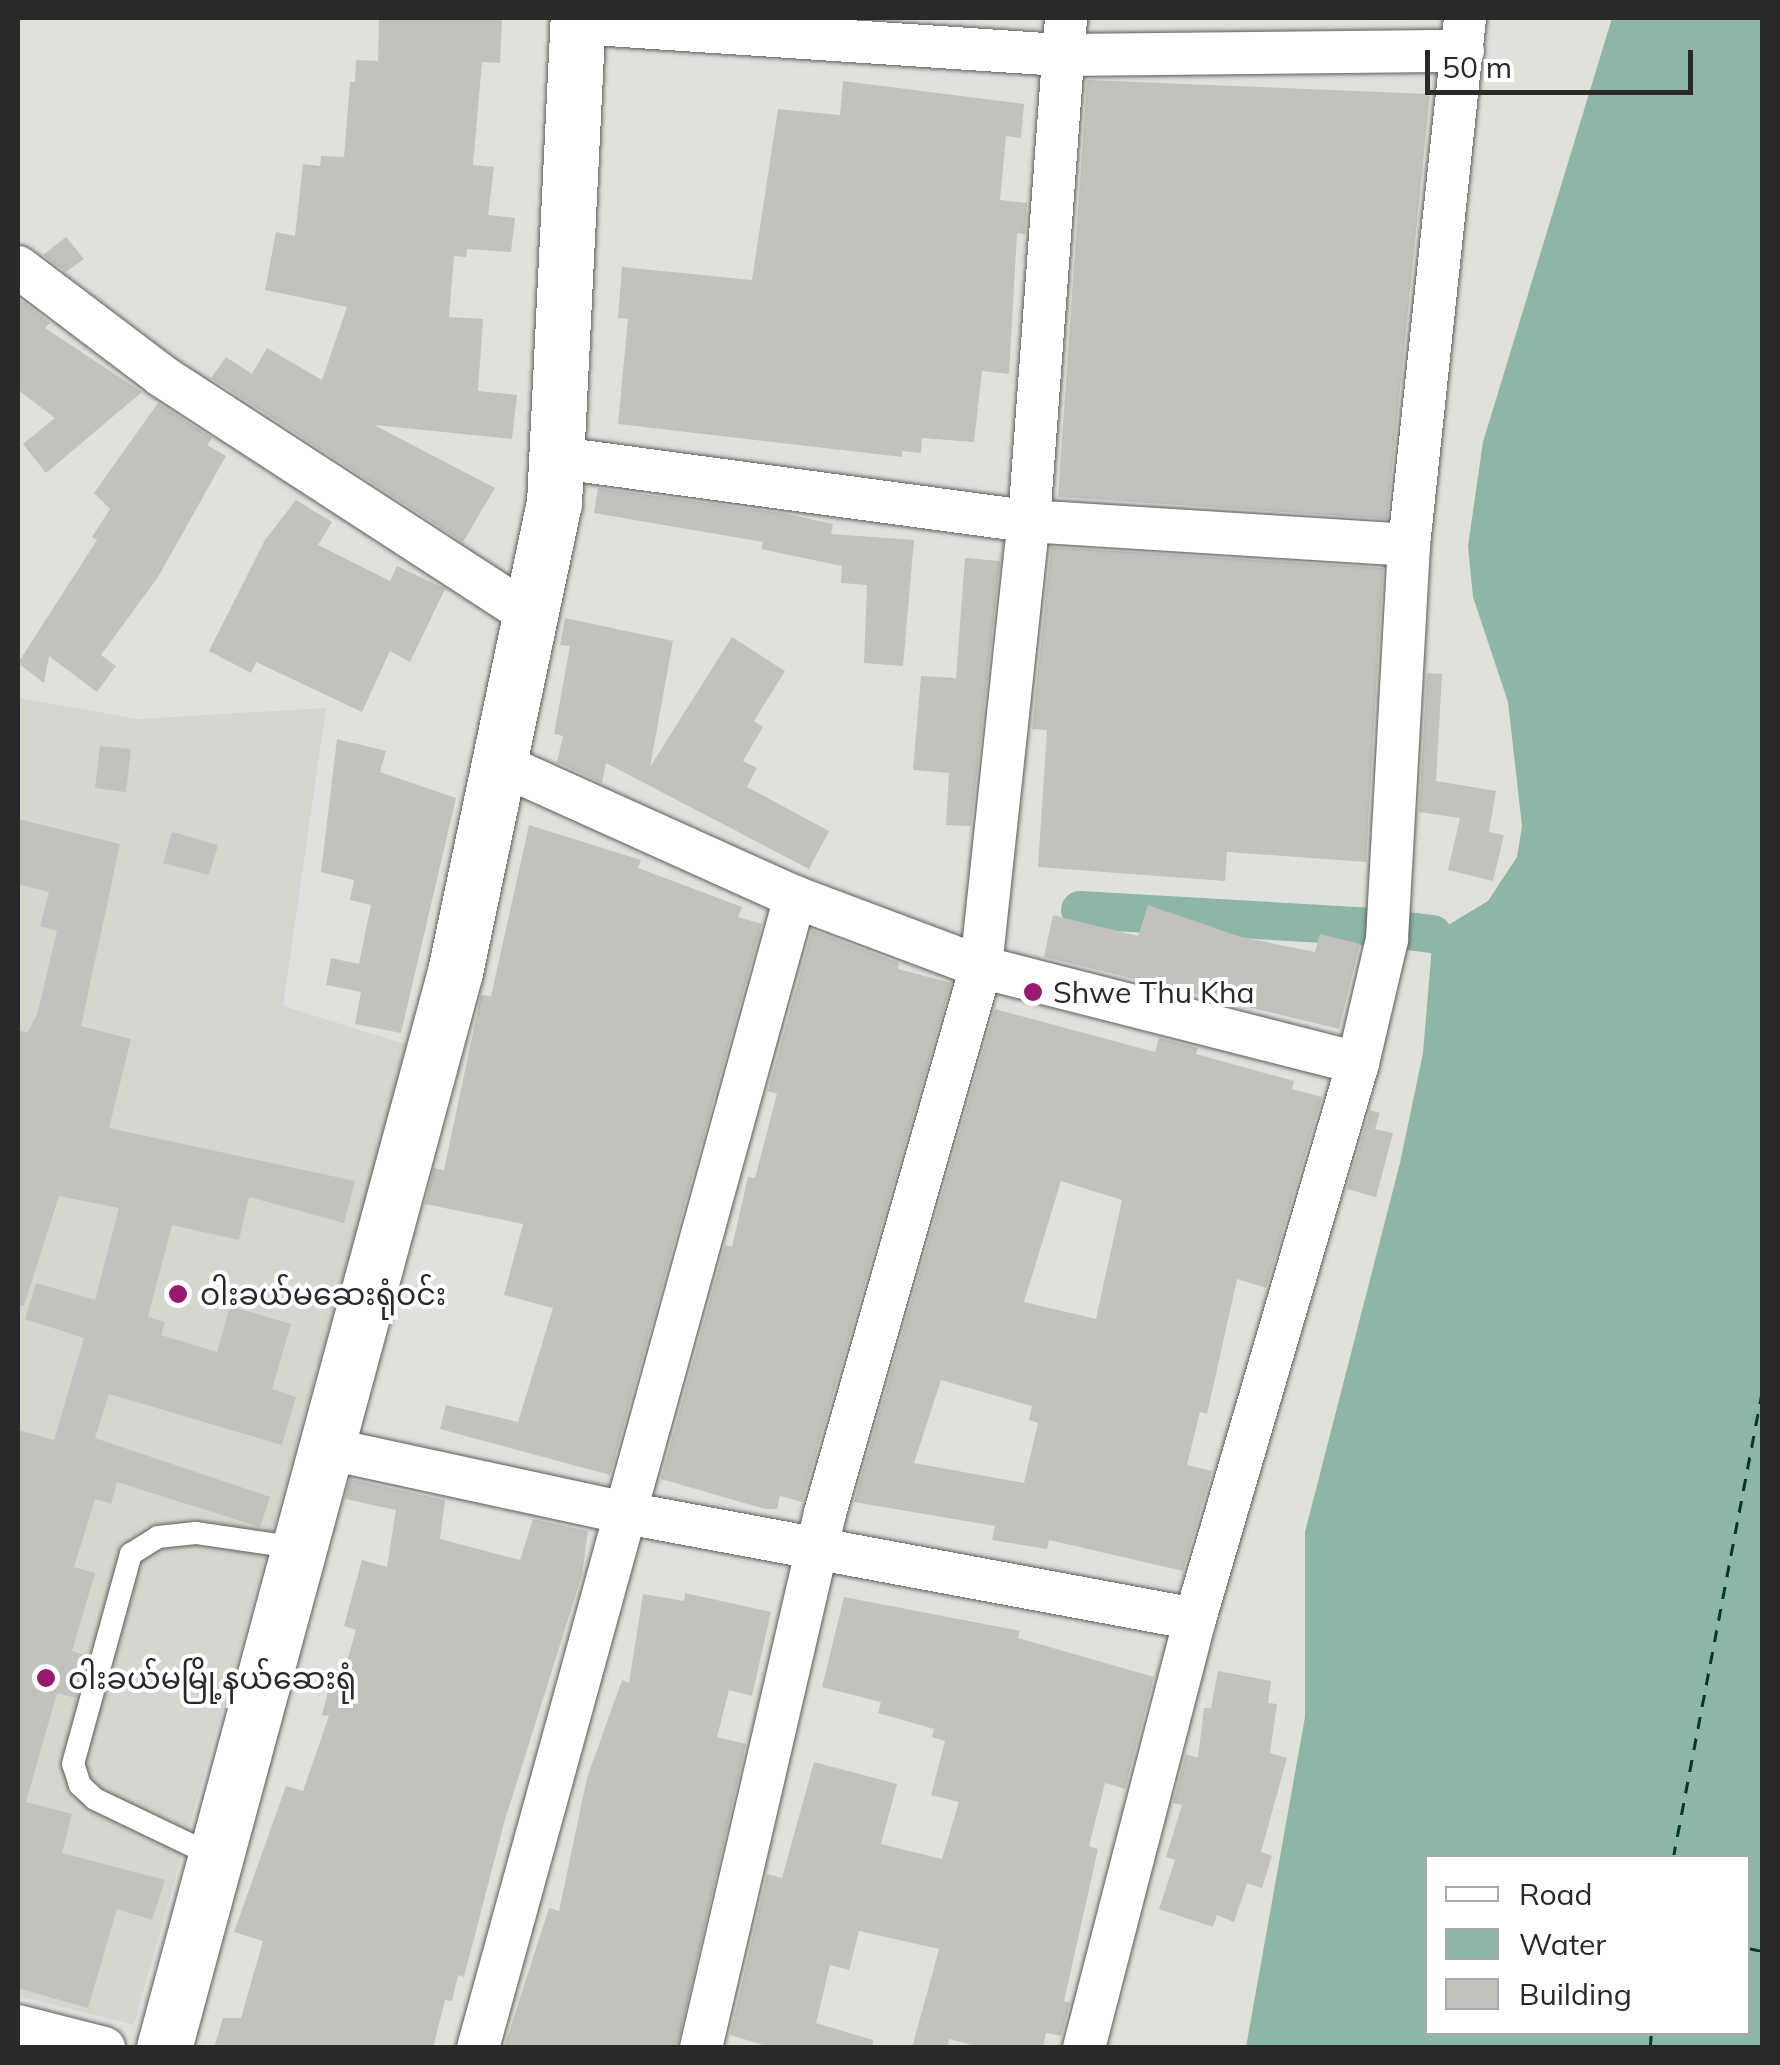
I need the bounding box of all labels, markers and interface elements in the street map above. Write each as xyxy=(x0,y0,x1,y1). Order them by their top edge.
scale bar xyxy=(1430,30,1698,92)
text: 50 m xyxy=(1442,48,1512,86)
place label: Shwe Thu Kha xyxy=(1053,974,1255,1010)
marker: Shwe Thu Kha xyxy=(1022,981,1044,1003)
place label: ဝါးခယ်မဆေးရုံဝင်း xyxy=(200,1276,446,1312)
marker: ဝါးခယ်မဆေးရုံဝင်း xyxy=(165,1281,191,1307)
place label: ဝါးခယ်မမြို့နယ်ဆေးရုံ xyxy=(68,1660,356,1696)
marker: ဝါးခယ်မမြို့နယ်ဆေးရုံ xyxy=(33,1665,59,1691)
legend xyxy=(1425,1855,1750,2035)
text: Road xyxy=(1519,1875,1593,1913)
text: Water xyxy=(1519,1925,1606,1963)
text: Building xyxy=(1519,1975,1632,2013)

